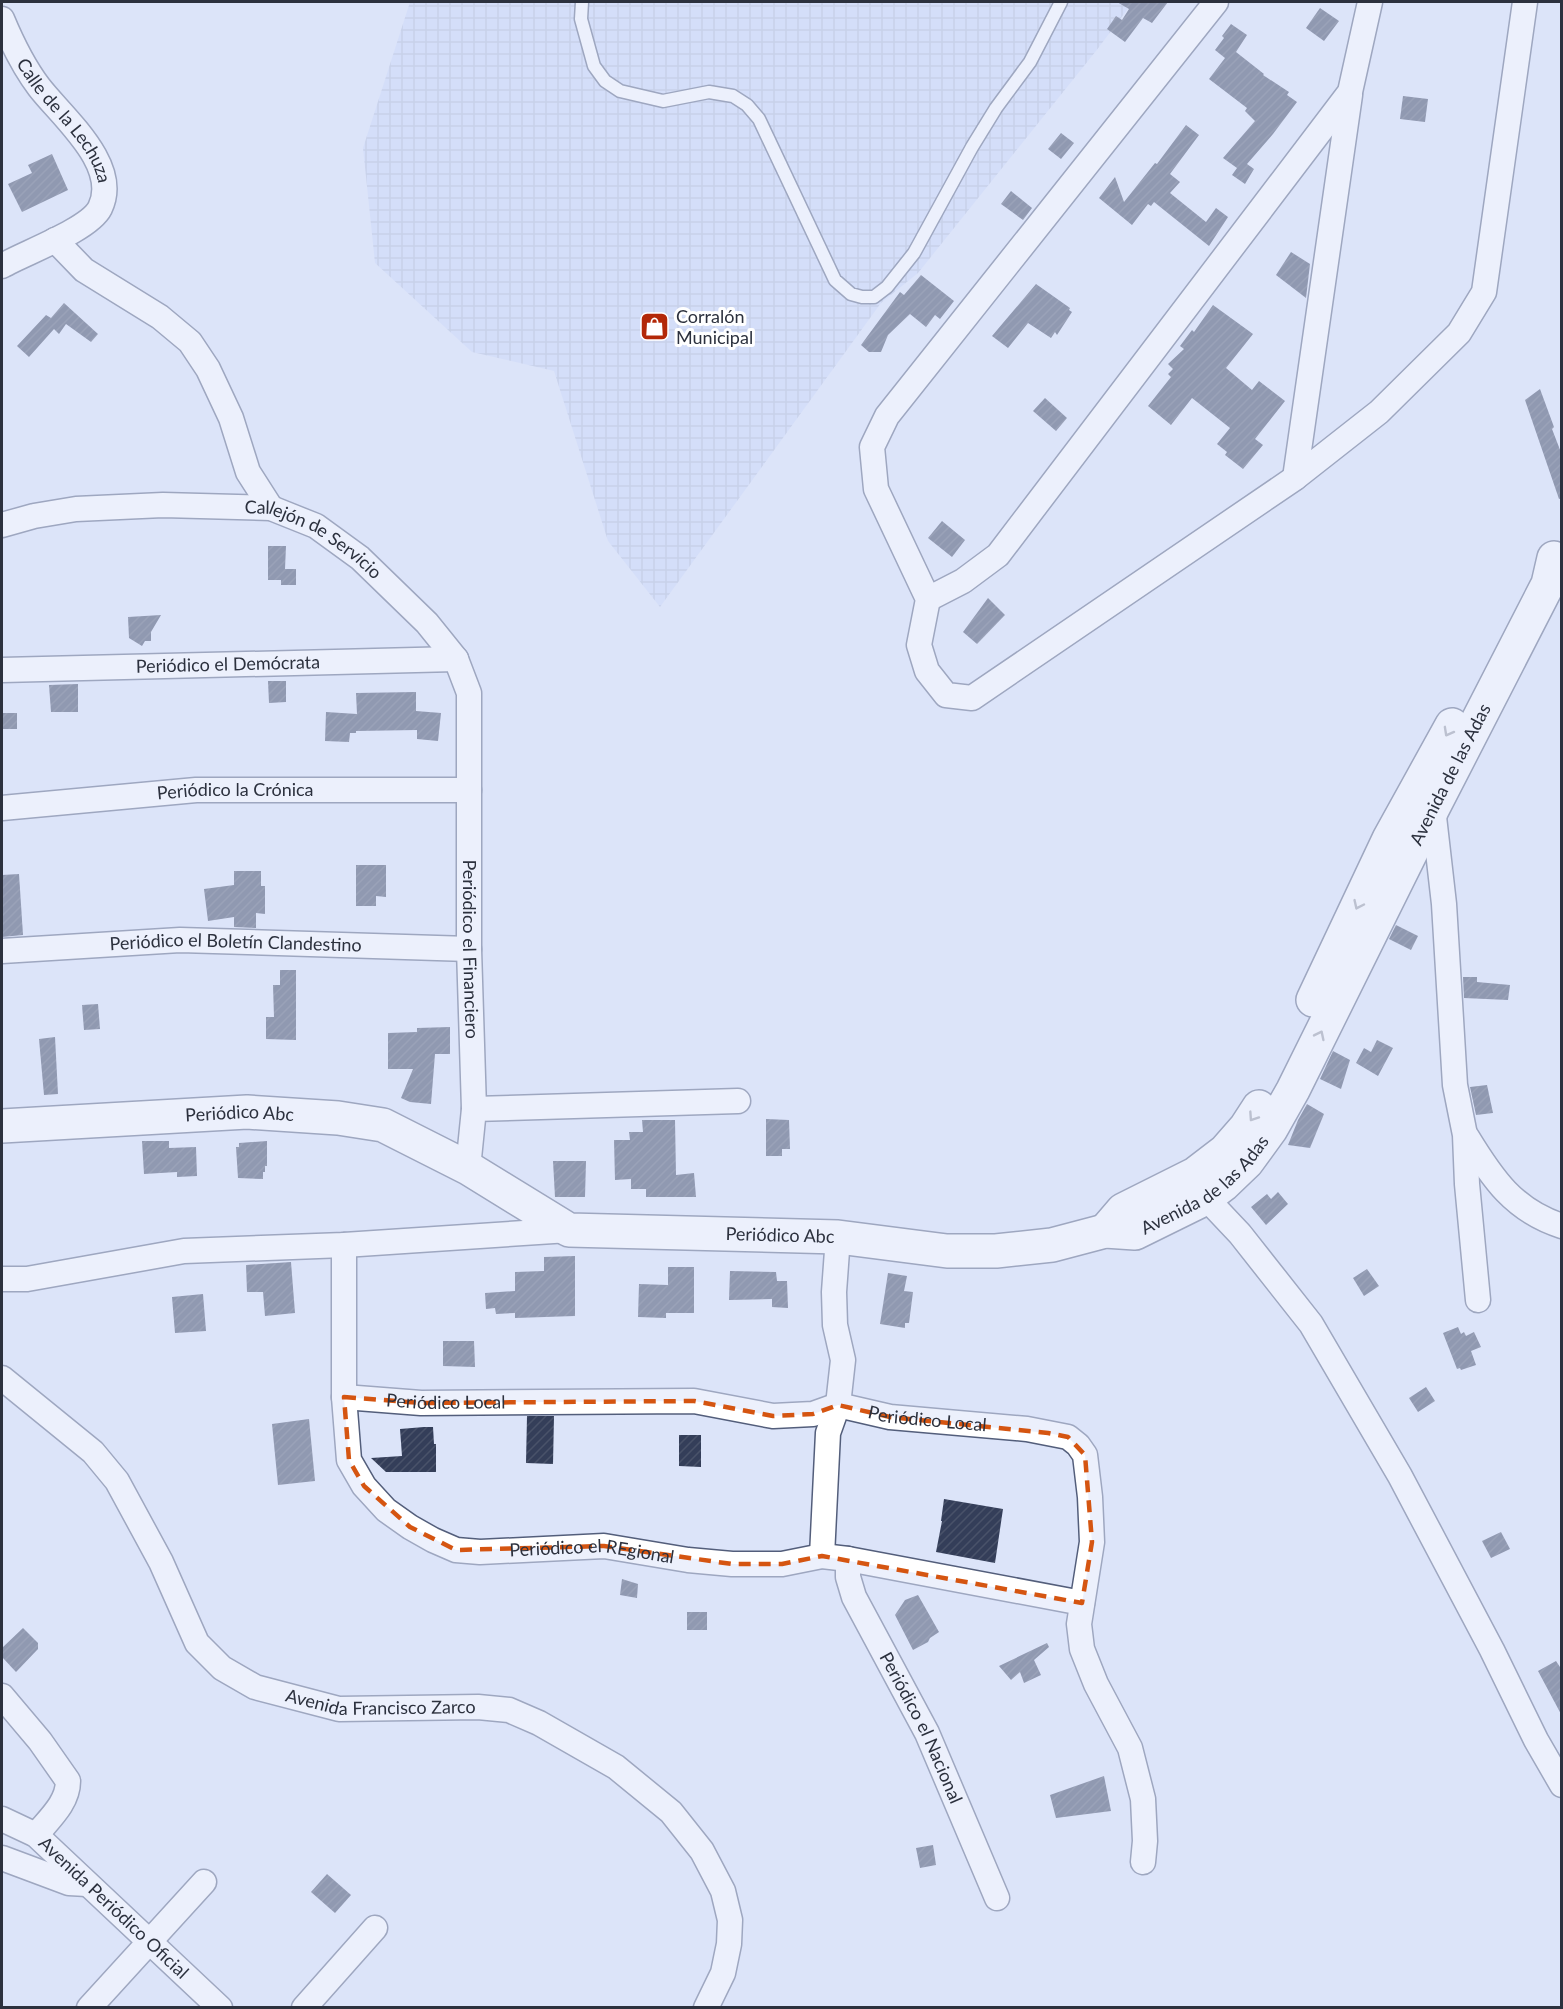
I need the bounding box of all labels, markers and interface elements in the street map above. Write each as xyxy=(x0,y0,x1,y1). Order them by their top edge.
street label: Calle de la Lechuza xyxy=(13,54,116,185)
place label: Corralón Municipal xyxy=(676,305,753,348)
shop icon: Corralón Municipal xyxy=(639,311,671,343)
street label: Callejón de Servicio xyxy=(244,495,387,583)
street label: Periódico el Demócrata xyxy=(135,650,320,677)
street label: Avenida de las Adas xyxy=(1404,699,1495,849)
one-way arrow xyxy=(1444,726,1455,736)
street label: Periódico la Crónica xyxy=(156,778,314,804)
street label: Periódico el Financiero xyxy=(459,859,484,1039)
one-way arrow xyxy=(1353,898,1365,909)
street label: Periódico el Boletín Clandestino xyxy=(109,928,362,956)
one-way arrow xyxy=(1313,1031,1325,1042)
street label: Periódico Abc xyxy=(185,1100,295,1126)
one-way arrow xyxy=(1249,1110,1260,1121)
street label: Avenida de las Adas xyxy=(1137,1130,1273,1239)
street label: Periódico Abc xyxy=(725,1222,835,1247)
street label: Periódico Local xyxy=(385,1388,505,1413)
street label: Periódico Local xyxy=(866,1400,988,1435)
street label: Periódico el REgional xyxy=(509,1534,676,1568)
street label: Periódico el Nacional xyxy=(876,1648,968,1807)
street label: Avenida Francisco Zarco xyxy=(283,1684,476,1719)
street label: Avenida Periódico Oficial xyxy=(35,1832,194,1983)

